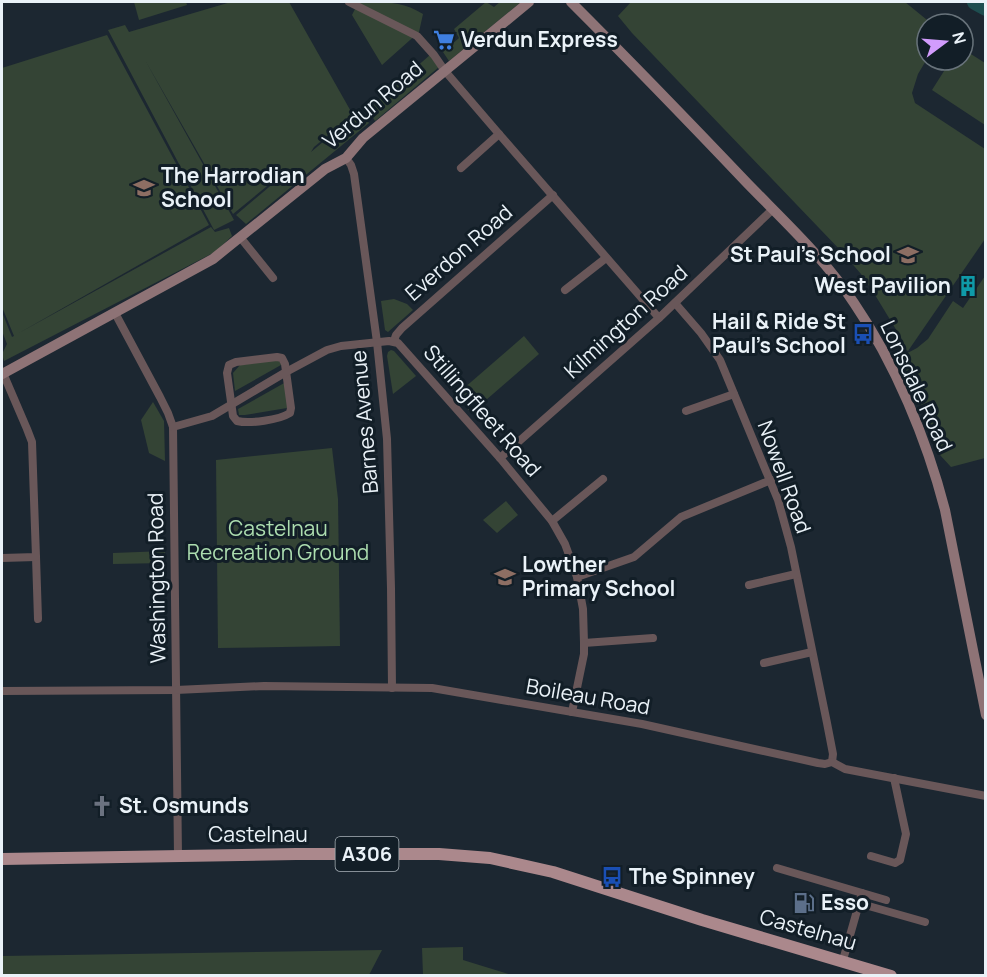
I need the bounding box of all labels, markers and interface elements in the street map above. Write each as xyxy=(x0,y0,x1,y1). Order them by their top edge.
north arrow xyxy=(915,12,975,72)
place label: Verdun Express xyxy=(461,25,618,53)
supermarket icon: Verdun Express xyxy=(432,28,456,52)
text: N xyxy=(947,29,972,46)
street label: Verdun Road xyxy=(316,54,428,154)
place label: The Harrodian School xyxy=(161,161,305,213)
school or university icon: The Harrodian School xyxy=(132,176,156,200)
street label: Everdon Road xyxy=(399,198,518,306)
place label: St Paul's School xyxy=(730,240,891,268)
school or university icon: St Paul's School xyxy=(896,243,920,267)
street label: Kilmington Road xyxy=(558,258,693,384)
place label: West Pavilion xyxy=(814,271,951,299)
building icon: West Pavilion xyxy=(956,274,980,298)
place label: Hail & Ride St Paul's School xyxy=(712,307,846,359)
street label: Lonsdale Road xyxy=(874,315,960,456)
bus stop icon: Hail & Ride St Paul's School xyxy=(851,322,875,346)
street label: Stillingfleet Road xyxy=(418,339,548,482)
street label: Barnes Avenue xyxy=(344,349,384,495)
street label: Nowell Road xyxy=(752,416,818,537)
street label: Washington Road xyxy=(141,493,171,664)
park label: Castelnau Recreation Ground xyxy=(187,514,369,566)
place label: Lowther Primary School xyxy=(522,550,676,602)
school or university icon: Lowther Primary School xyxy=(493,565,517,589)
street label: Boileau Road xyxy=(524,671,652,721)
place label: St. Osmunds xyxy=(119,791,249,819)
church icon: St. Osmunds xyxy=(90,794,114,818)
street label: Castelnau xyxy=(208,820,308,848)
road number: A306 xyxy=(336,837,398,871)
place label: The Spinney xyxy=(629,862,755,890)
bus stop icon: The Spinney xyxy=(600,865,624,889)
place label: Esso xyxy=(821,888,869,916)
fuel station icon: Esso xyxy=(792,891,816,915)
street label: Castelnau xyxy=(757,902,860,956)

